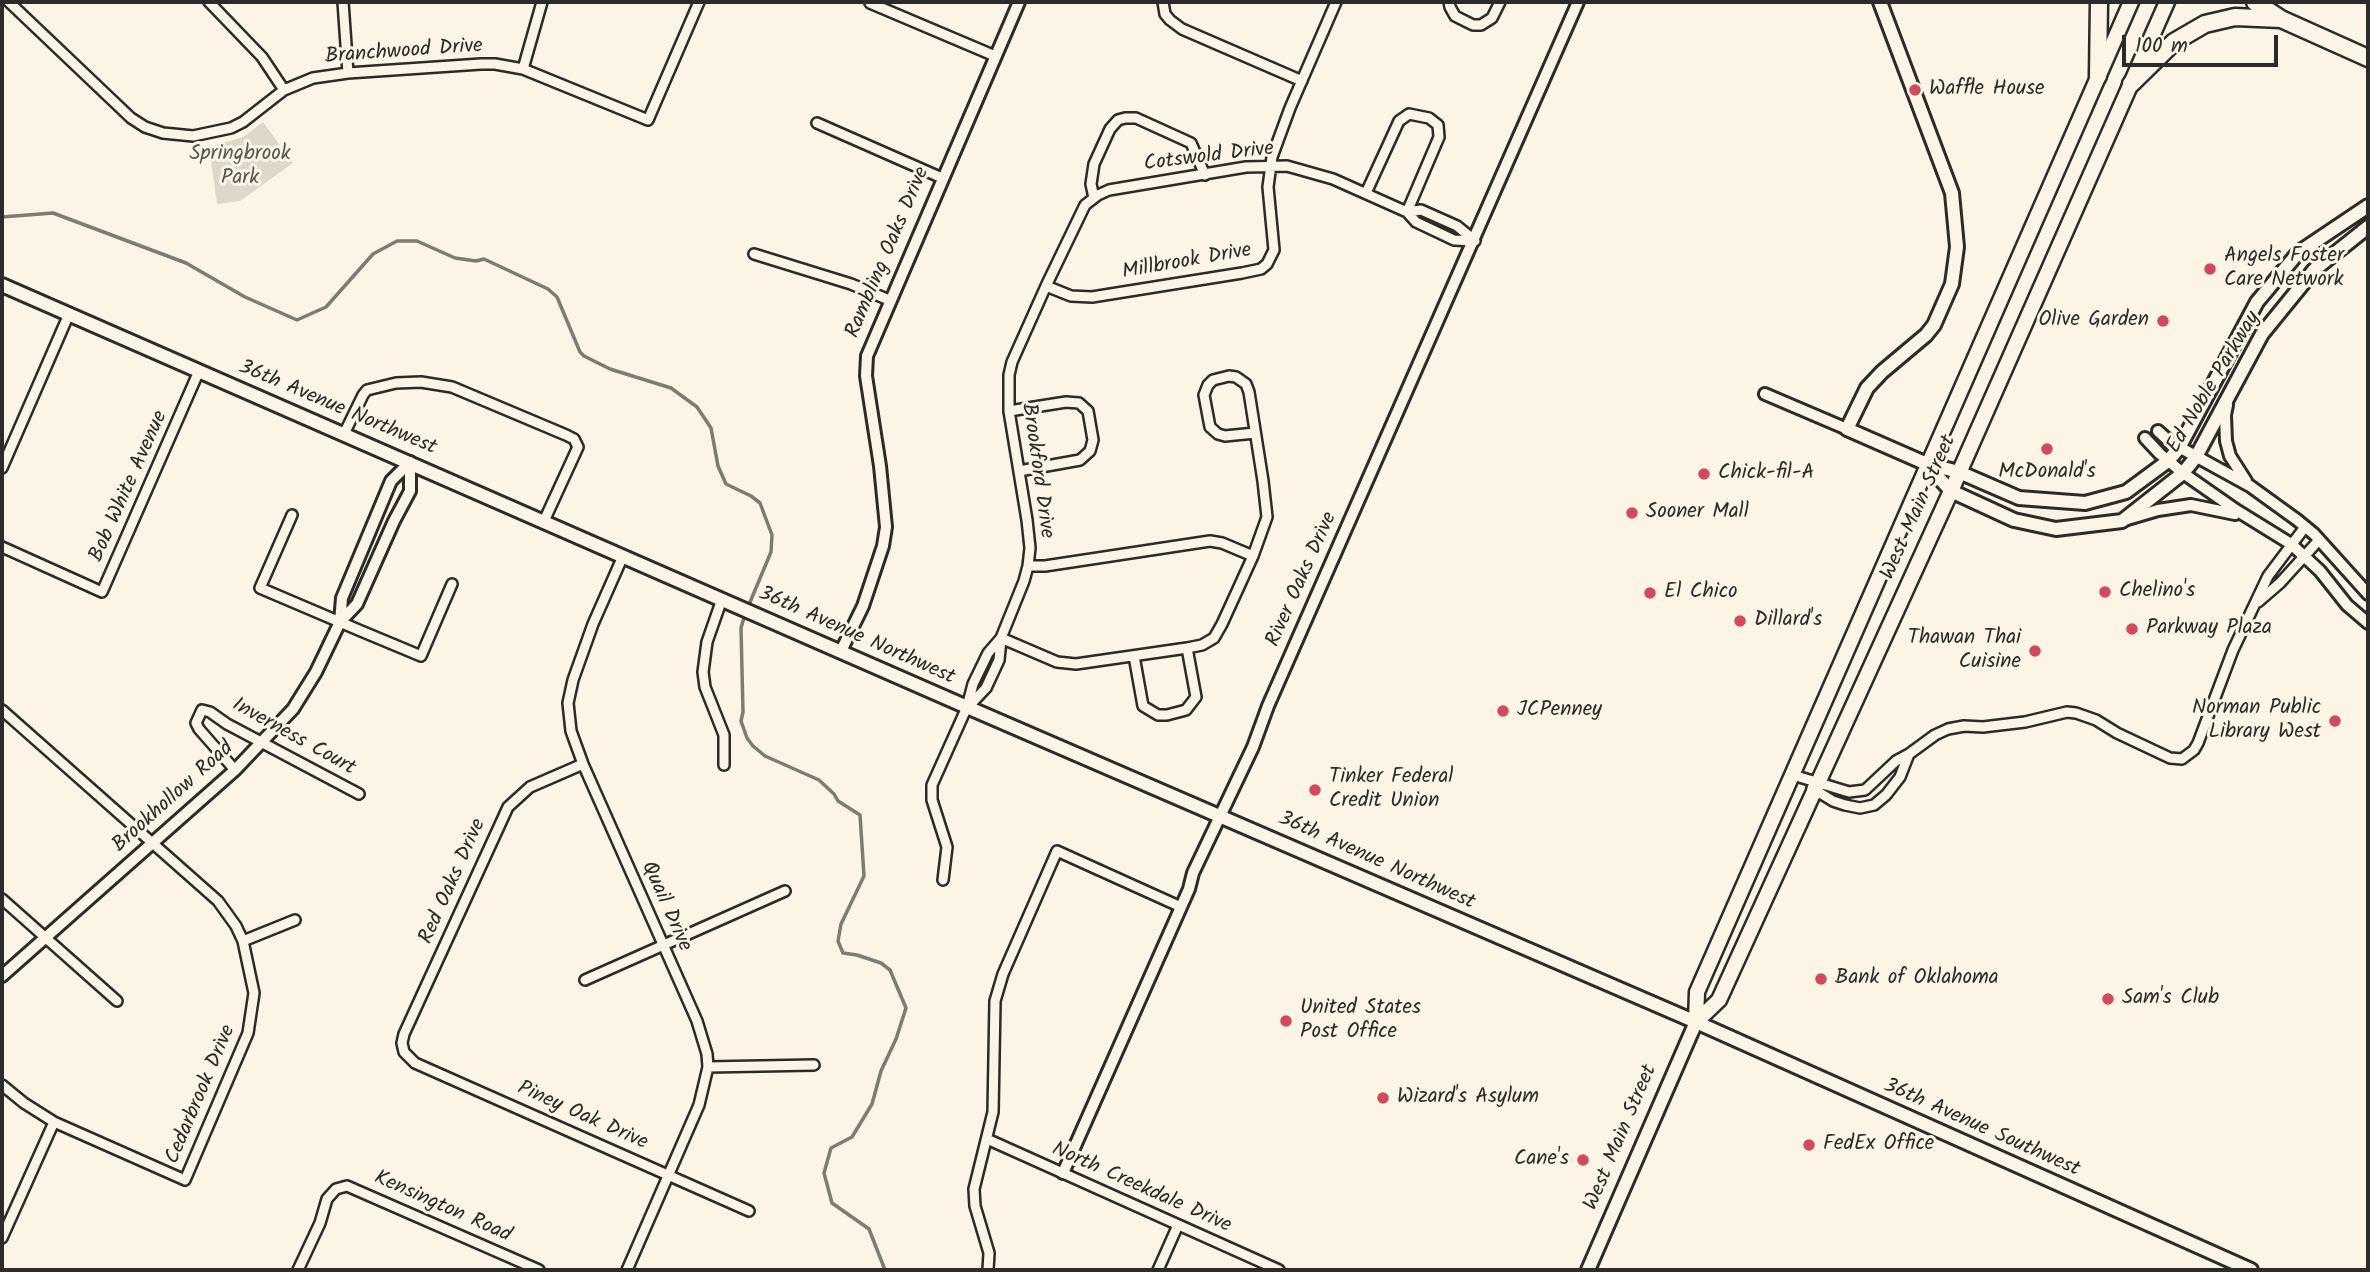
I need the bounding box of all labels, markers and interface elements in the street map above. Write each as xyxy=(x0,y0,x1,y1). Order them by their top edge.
scale bar xyxy=(2125,21,2281,65)
text: 100 m xyxy=(2135,30,2188,63)
street label: Branchwood Drive xyxy=(324,35,484,71)
place label: Waffle House xyxy=(1929,77,2045,103)
marker: Waffle House xyxy=(1907,82,1923,98)
street label: Cotswold Drive xyxy=(1143,138,1275,178)
park label: Springbrook Park xyxy=(189,142,291,192)
street label: Rambling Oaks Drive xyxy=(842,164,936,342)
street label: Millbrook Drive xyxy=(1120,239,1254,287)
place label: Angels Foster Care Network xyxy=(2224,244,2344,294)
marker: Angels Foster Care Network xyxy=(2202,261,2218,277)
place label: Olive Garden xyxy=(2038,308,2149,334)
street label: Ed Noble Parkway xyxy=(2163,308,2267,458)
marker: Olive Garden xyxy=(2155,313,2171,329)
street label: 36th Avenue Northwest xyxy=(234,356,440,462)
street label: Brookford Drive xyxy=(1014,402,1058,540)
street label: Bob White Avenue xyxy=(85,407,175,567)
street label: West Main Street xyxy=(1877,432,1963,584)
marker: McDonald's xyxy=(2039,441,2055,457)
place label: McDonald's xyxy=(1998,460,2096,486)
place label: Chick-fil-A xyxy=(1718,461,1814,487)
marker: Chick-fil-A xyxy=(1696,466,1712,482)
place label: Sooner Mall xyxy=(1646,500,1749,526)
marker: Sooner Mall xyxy=(1624,505,1640,521)
street label: River Oaks Drive xyxy=(1262,509,1344,651)
place label: Chelino's xyxy=(2119,579,2195,605)
place label: El Chico xyxy=(1664,580,1738,606)
street label: 36th Avenue Northwest xyxy=(754,582,958,692)
marker: Chelino's xyxy=(2097,584,2113,600)
marker: El Chico xyxy=(1642,585,1658,601)
place label: Dillard's xyxy=(1754,608,1822,634)
marker: Dillard's xyxy=(1732,613,1748,629)
place label: Parkway Plaza xyxy=(2146,616,2272,642)
marker: Parkway Plaza xyxy=(2124,621,2140,637)
place label: Thawan Thai Cuisine xyxy=(1908,626,2021,676)
marker: Thawan Thai Cuisine xyxy=(2027,643,2043,659)
street label: Inverness Court xyxy=(227,694,359,782)
place label: Norman Public Library West xyxy=(2192,696,2321,746)
place label: JCPenney xyxy=(1517,698,1602,724)
marker: JCPenney xyxy=(1495,703,1511,719)
marker: Norman Public Library West xyxy=(2327,713,2343,729)
street label: Brookhollow Road xyxy=(108,737,240,859)
place label: Tinker Federal Credit Union xyxy=(1329,765,1453,815)
marker: Tinker Federal Credit Union xyxy=(1307,782,1323,798)
street label: 36th Avenue Northwest xyxy=(1274,807,1478,917)
street label: Red Oaks Drive xyxy=(415,816,493,948)
street label: Quail Drive xyxy=(634,858,696,956)
place label: Bank of Oklahoma xyxy=(1835,966,1999,992)
marker: Bank of Oklahoma xyxy=(1813,971,1829,987)
place label: Sam's Club xyxy=(2122,986,2219,1012)
marker: Sam's Club xyxy=(2100,991,2116,1007)
place label: United States Post Office xyxy=(1300,996,1421,1046)
marker: United States Post Office xyxy=(1278,1013,1294,1029)
street label: Cedarbrook Drive xyxy=(161,1022,243,1168)
street label: West Main Street xyxy=(1580,1061,1664,1215)
street label: 36th Avenue Southwest xyxy=(1879,1074,2083,1184)
street label: Piney Oak Drive xyxy=(513,1077,651,1157)
place label: Wizard's Asylum xyxy=(1397,1085,1539,1111)
marker: Wizard's Asylum xyxy=(1375,1090,1391,1106)
place label: FedEx Office xyxy=(1823,1132,1934,1158)
marker: FedEx Office xyxy=(1801,1137,1817,1153)
street label: North Creekdale Drive xyxy=(1047,1138,1235,1240)
place label: Cane's xyxy=(1514,1147,1569,1173)
marker: Cane's xyxy=(1575,1152,1591,1168)
street label: Kensington Road xyxy=(369,1166,515,1250)

